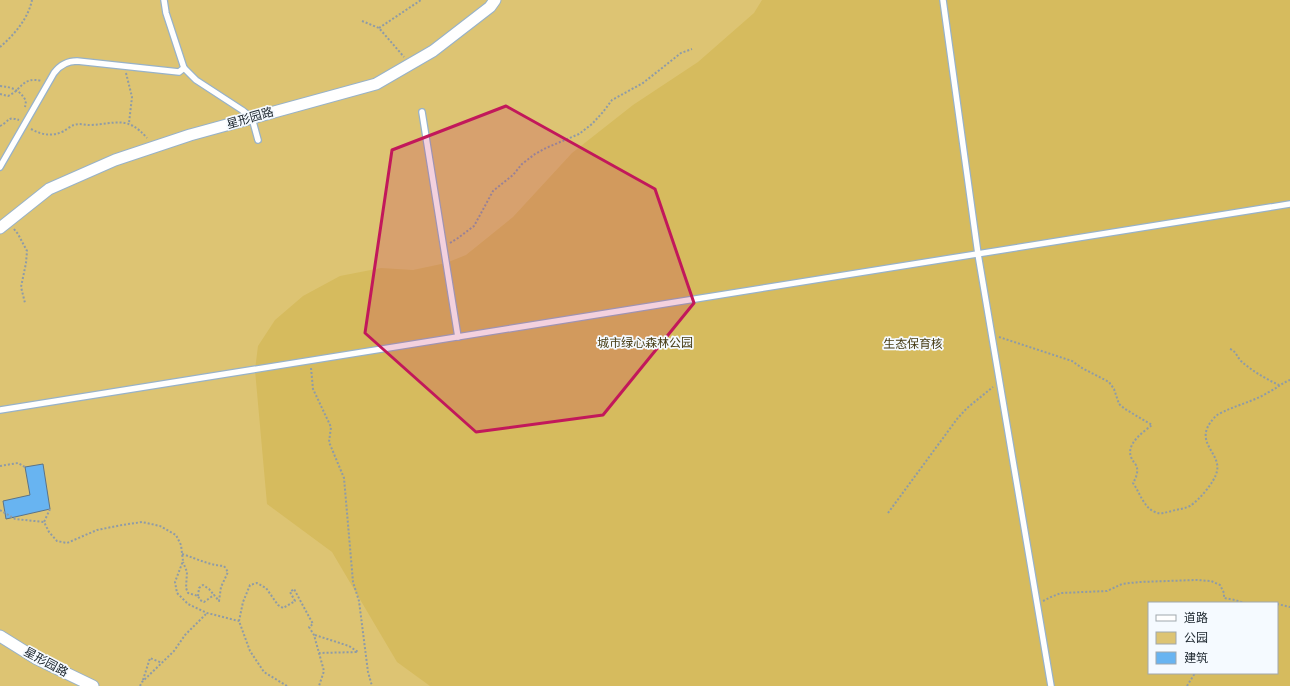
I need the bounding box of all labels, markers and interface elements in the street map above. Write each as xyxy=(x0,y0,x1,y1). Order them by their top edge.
street label: 星形园路 xyxy=(225,105,275,131)
park label: 城市绿心森林公园 xyxy=(597,336,693,350)
park label: 生态保育核 xyxy=(883,337,943,351)
legend xyxy=(1148,602,1278,674)
text: 道路 xyxy=(1184,611,1208,625)
text: 公园 xyxy=(1184,631,1208,645)
street label: 星形园路 xyxy=(22,645,70,679)
text: 建筑 xyxy=(1184,651,1208,665)

